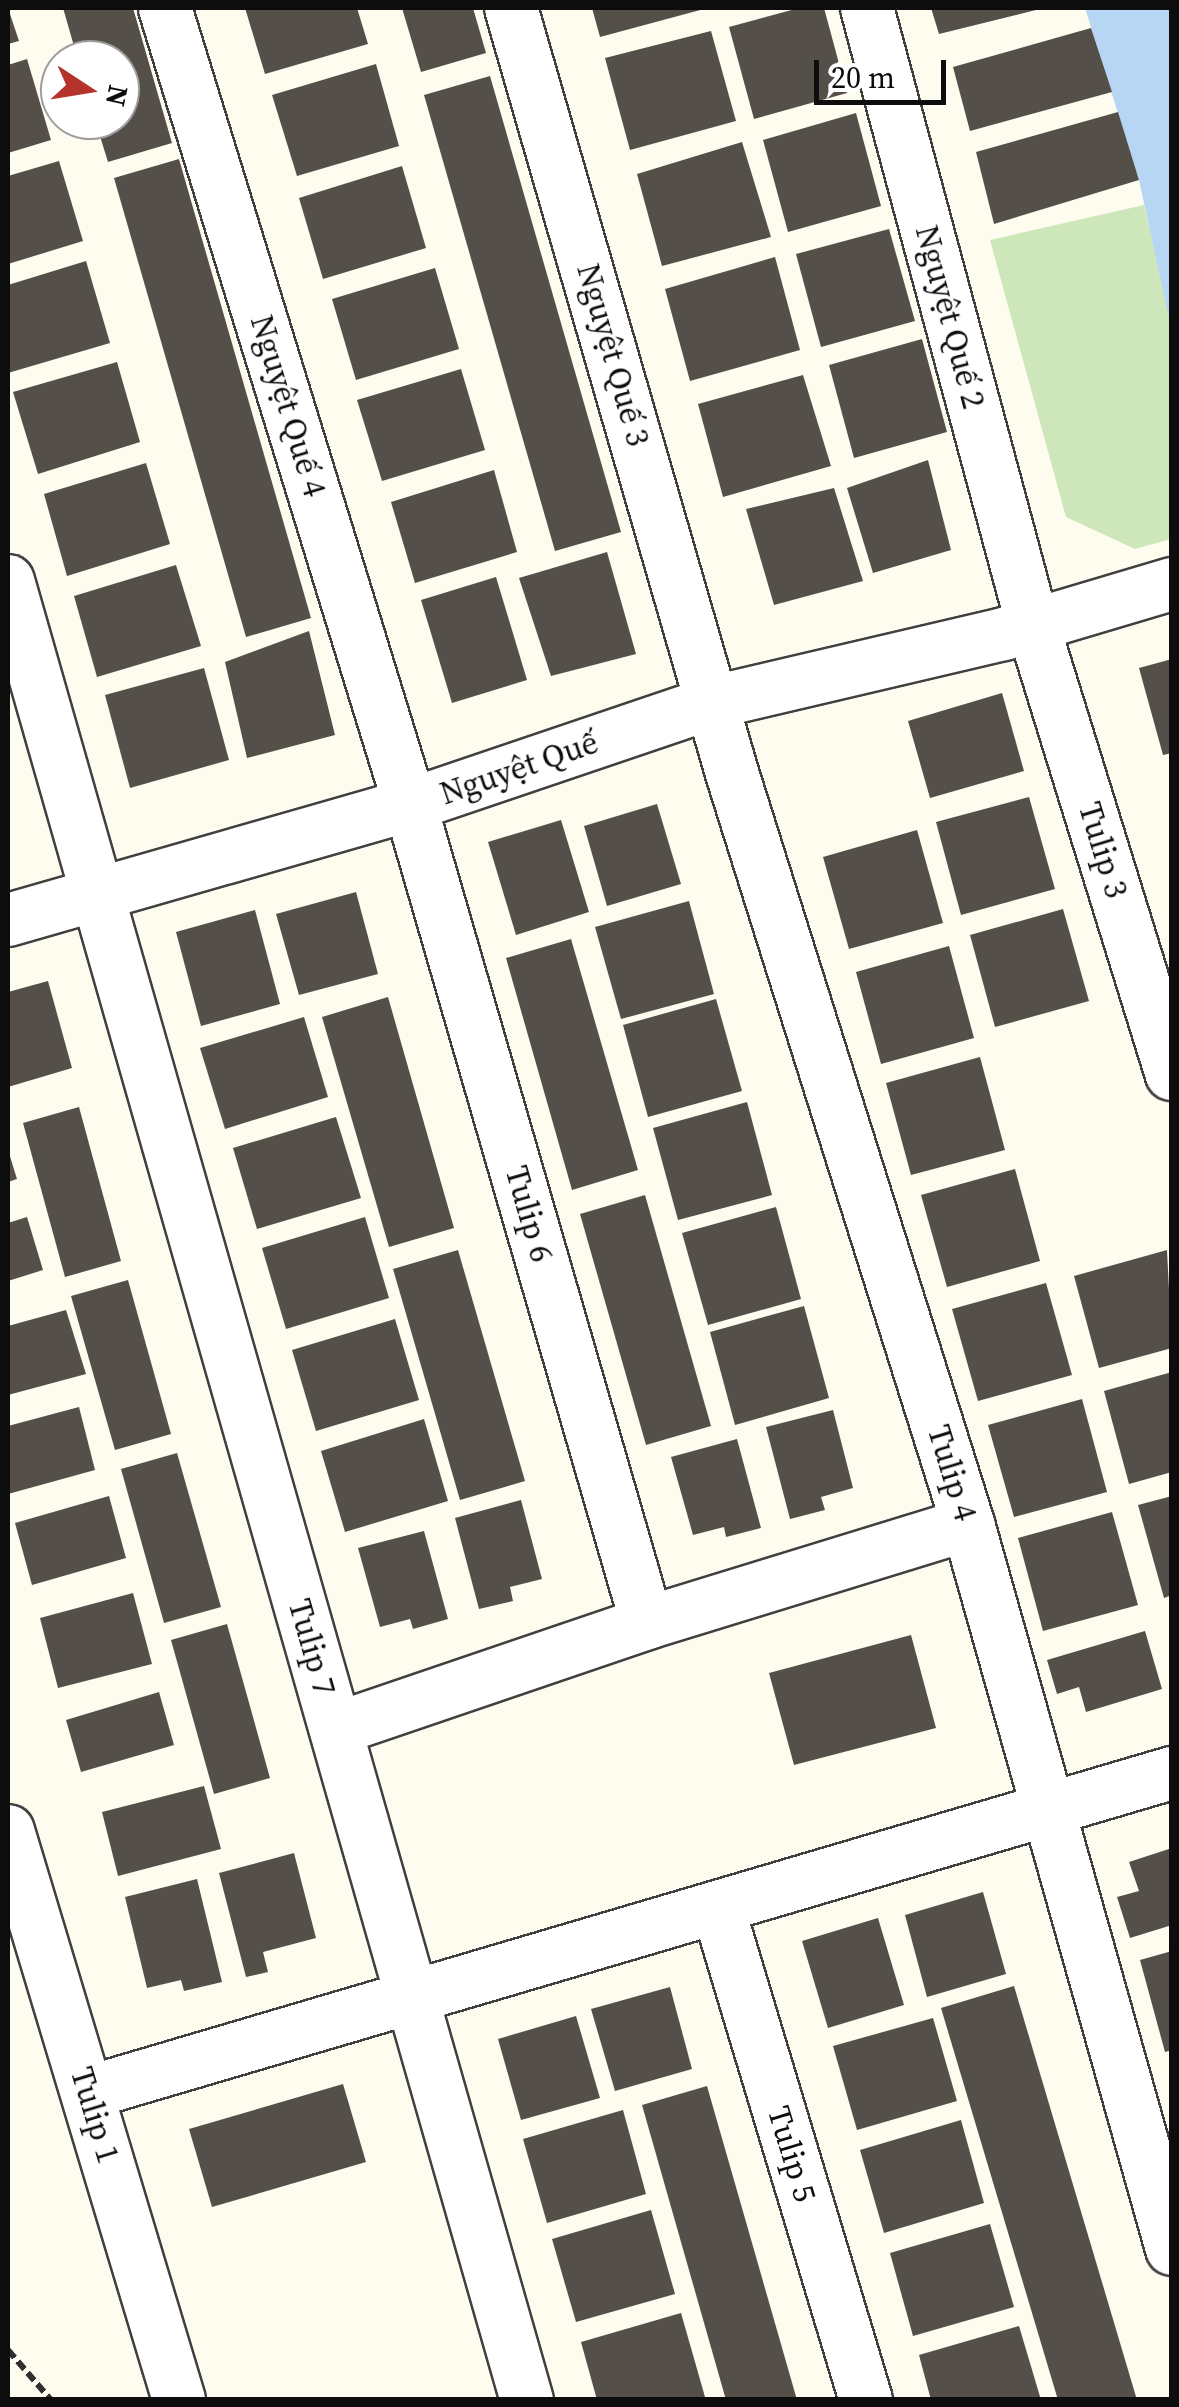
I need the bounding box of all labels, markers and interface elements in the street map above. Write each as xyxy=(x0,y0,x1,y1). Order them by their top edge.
north arrow xyxy=(40,40,140,140)
scale bar xyxy=(819,40,952,102)
text: 20 m xyxy=(831,57,895,98)
text: N xyxy=(97,82,138,110)
street label: Nguyệt Quế 2 xyxy=(907,221,993,413)
street label: Nguyệt Quế 3 xyxy=(569,259,657,451)
street label: Nguyệt Quế 4 xyxy=(242,310,334,502)
street label: Nguyệt Quế xyxy=(435,723,603,813)
street label: Tulip 3 xyxy=(1070,797,1136,903)
street label: Tulip 6 xyxy=(497,1162,561,1266)
street label: Tulip 4 xyxy=(919,1420,985,1526)
street label: Tulip 7 xyxy=(280,1595,344,1699)
street label: Tulip 1 xyxy=(62,2062,128,2168)
street label: Tulip 5 xyxy=(759,2101,825,2207)

